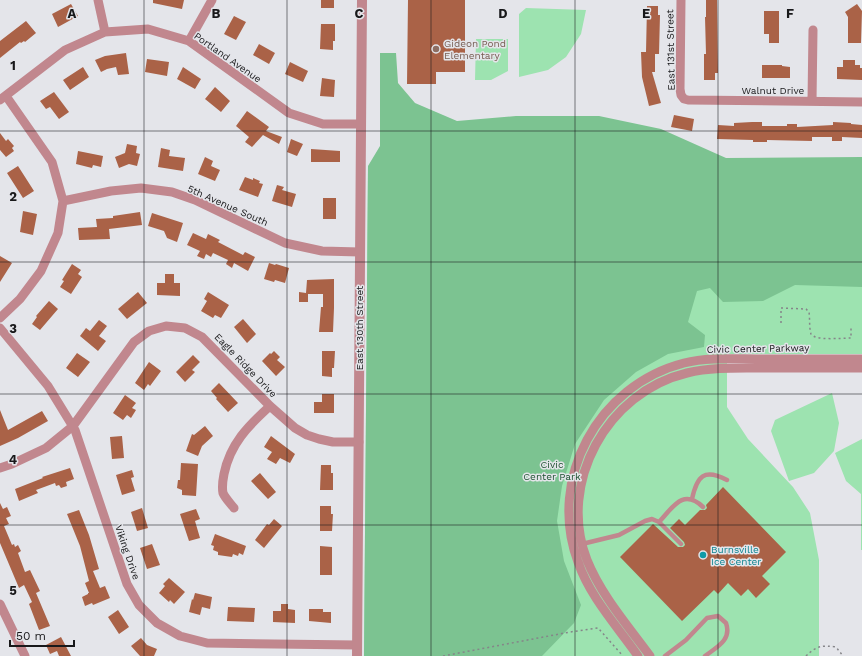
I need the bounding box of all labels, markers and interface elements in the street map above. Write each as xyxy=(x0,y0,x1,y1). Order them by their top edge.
text: A xyxy=(68,6,77,21)
text: B xyxy=(212,6,221,21)
text: C xyxy=(355,6,364,21)
text: D xyxy=(498,6,508,21)
text: E xyxy=(642,6,650,21)
text: F xyxy=(786,6,794,21)
street label: East 131st Street xyxy=(664,8,677,91)
street label: Portland Avenue xyxy=(192,30,264,85)
place label: Gideon Pond Elementary xyxy=(444,38,506,61)
marker: Gideon Pond Elementary xyxy=(431,44,441,54)
text: 1 xyxy=(10,58,16,73)
street label: Walnut Drive xyxy=(742,85,805,96)
street label: 5th Avenue South xyxy=(186,183,270,228)
text: 2 xyxy=(9,189,17,204)
street label: East 130th Street xyxy=(354,285,365,370)
text: 3 xyxy=(9,321,17,336)
street label: Eagle Ridge Drive xyxy=(212,331,279,400)
street label: Civic Center Parkway xyxy=(707,342,810,355)
text: 4 xyxy=(9,452,18,467)
park label: Civic Center Park xyxy=(523,459,581,482)
street label: Viking Drive xyxy=(113,523,142,581)
place label: Burnsville Ice Center xyxy=(711,544,761,567)
marker: Burnsville Ice Center xyxy=(698,550,708,560)
text: 5 xyxy=(9,583,17,598)
scale bar xyxy=(10,622,74,648)
text: 50 m xyxy=(16,629,46,643)

